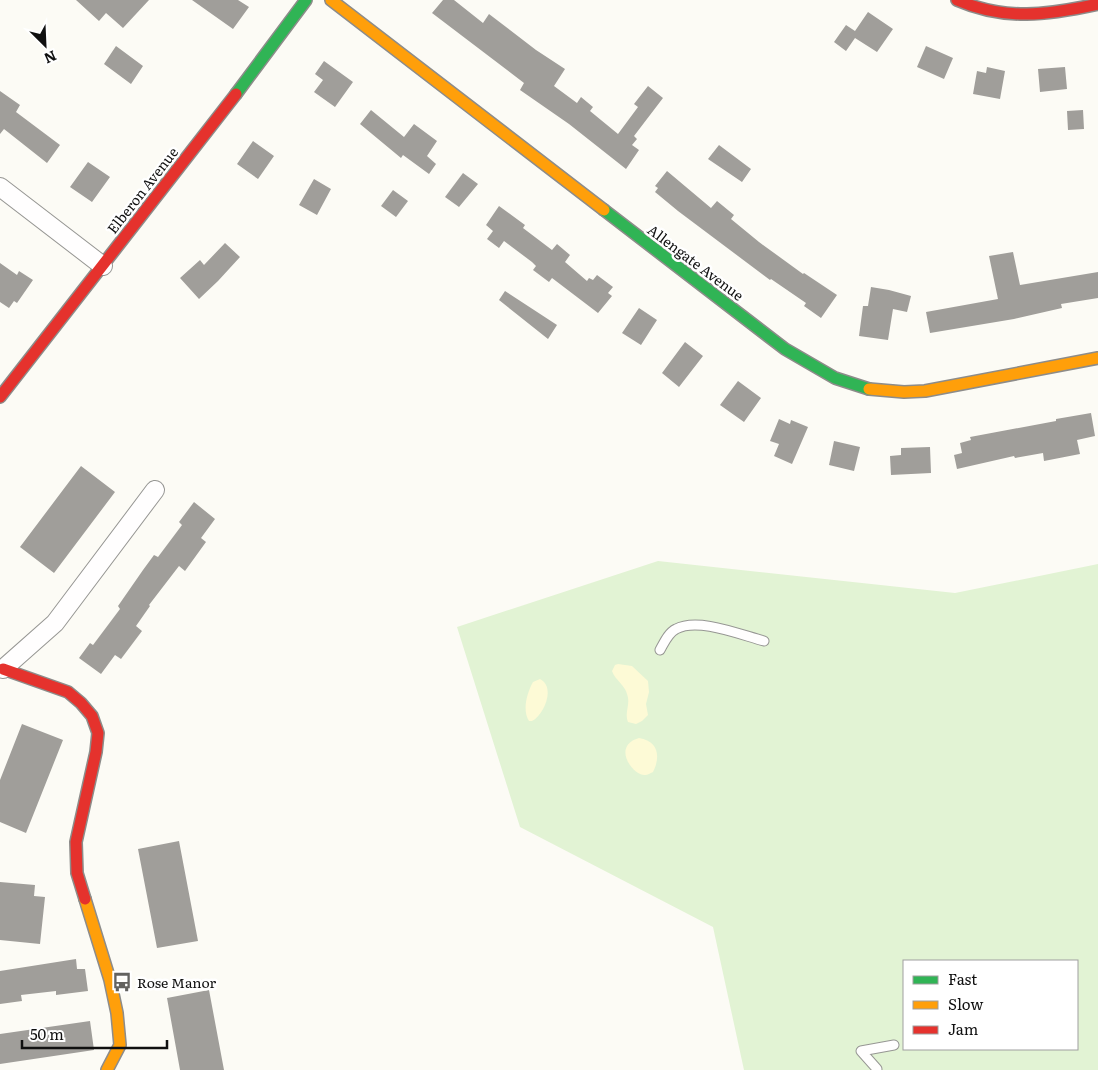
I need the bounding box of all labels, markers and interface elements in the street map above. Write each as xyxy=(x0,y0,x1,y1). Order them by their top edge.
north arrow xyxy=(20,20,70,70)
text: N xyxy=(41,46,60,69)
street label: Elberon Avenue xyxy=(102,142,182,238)
street label: Allengate Avenue xyxy=(644,219,748,305)
legend xyxy=(903,960,1078,1050)
text: Fast xyxy=(948,967,977,990)
bus stop icon: Rose Manor xyxy=(111,971,133,993)
place label: Rose Manor xyxy=(137,972,217,992)
text: Slow xyxy=(948,992,983,1015)
text: Jam xyxy=(948,1017,979,1040)
scale bar xyxy=(22,1018,168,1050)
text: 50 m xyxy=(30,1022,64,1045)

